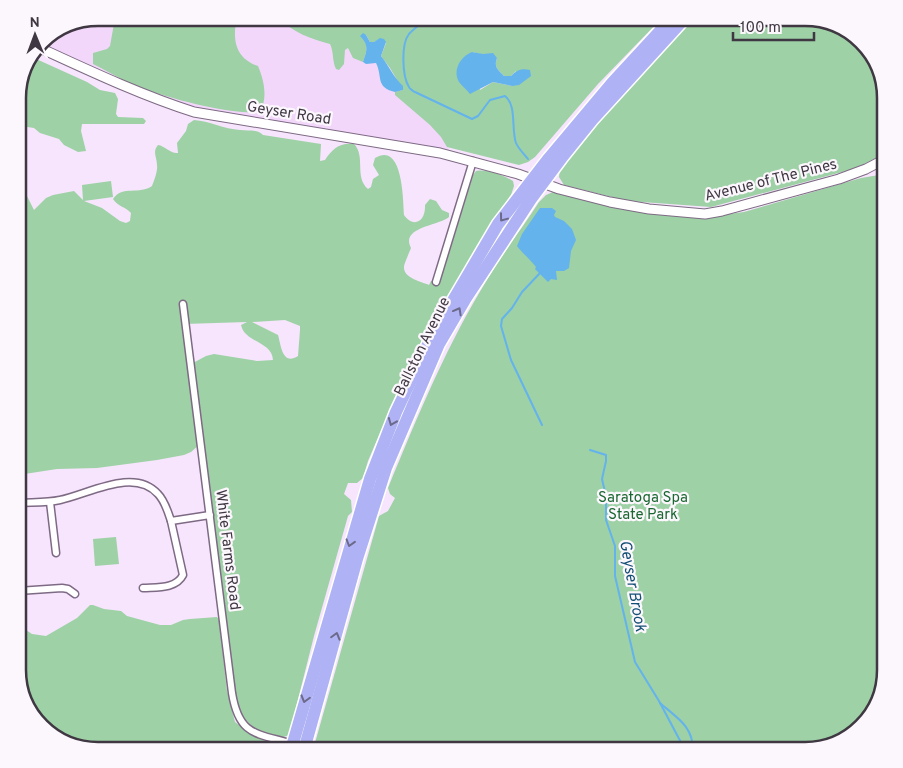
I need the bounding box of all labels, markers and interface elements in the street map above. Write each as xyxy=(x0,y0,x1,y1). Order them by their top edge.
north arrow xyxy=(10,10,60,60)
scale bar xyxy=(733,10,814,42)
text: N xyxy=(30,15,40,32)
text: 100 m xyxy=(740,19,781,38)
street label: Geyser Road xyxy=(246,98,332,130)
street label: Avenue of The Pines xyxy=(703,155,839,207)
one-way arrow xyxy=(500,212,509,222)
street label: Ballston Avenue xyxy=(391,294,455,400)
one-way arrow xyxy=(452,308,462,317)
one-way arrow xyxy=(388,417,399,426)
street label: White Farms Road xyxy=(210,489,244,611)
park label: Saratoga Spa State Park xyxy=(598,489,688,525)
one-way arrow xyxy=(346,539,356,547)
water label: Geyser Brook xyxy=(614,539,650,634)
one-way arrow xyxy=(330,633,340,641)
one-way arrow xyxy=(301,695,311,703)

